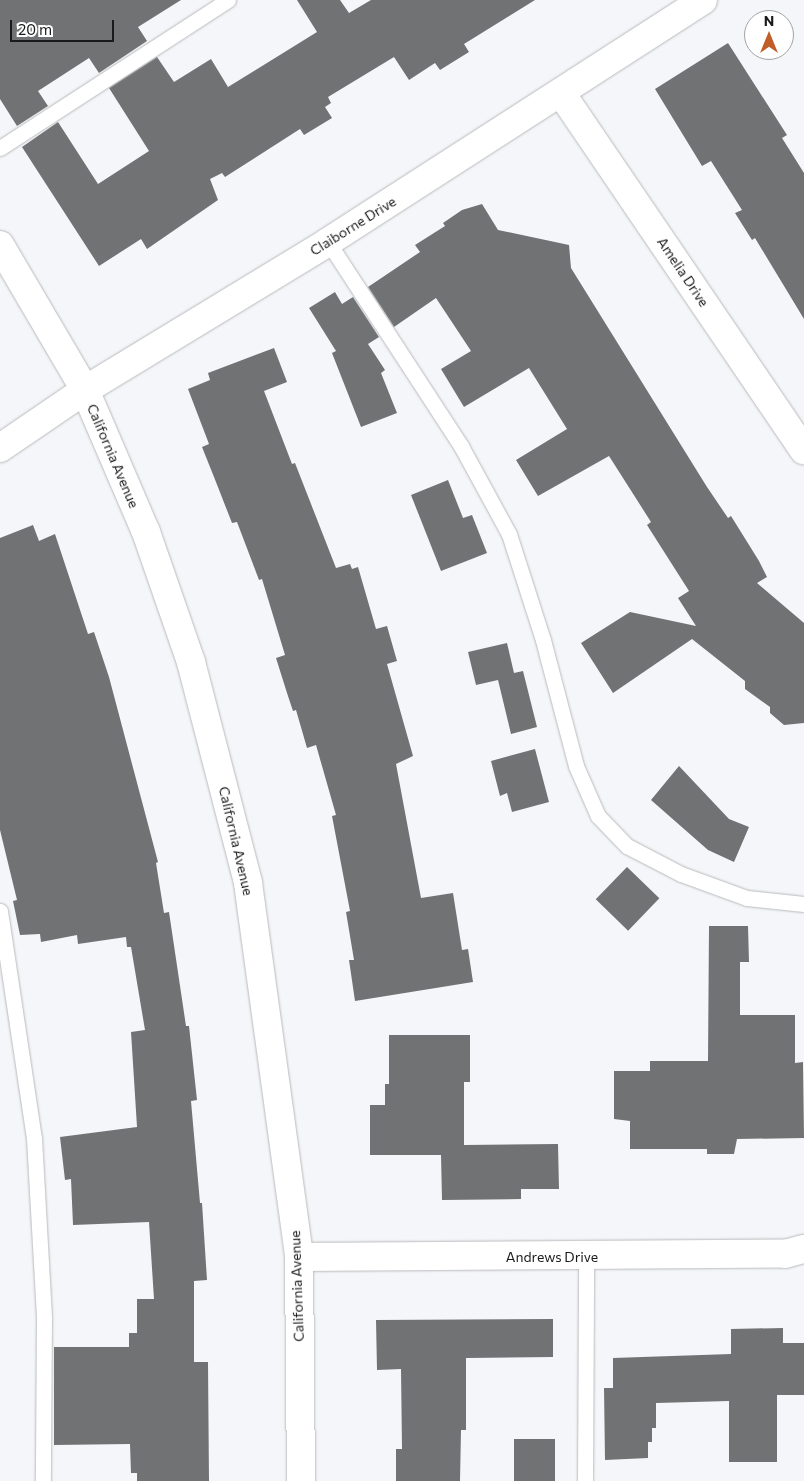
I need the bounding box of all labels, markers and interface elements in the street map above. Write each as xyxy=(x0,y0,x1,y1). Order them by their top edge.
scale bar xyxy=(12,10,116,42)
north arrow xyxy=(744,10,794,60)
text: N xyxy=(764,12,774,29)
text: 20 m xyxy=(18,20,52,38)
street label: Claiborne Drive xyxy=(307,193,399,259)
street label: Amelia Drive xyxy=(654,234,712,310)
street label: California Avenue xyxy=(83,401,143,511)
street label: California Avenue xyxy=(215,785,257,897)
street label: California Avenue xyxy=(287,1230,307,1342)
street label: Andrews Drive xyxy=(506,1249,598,1265)

